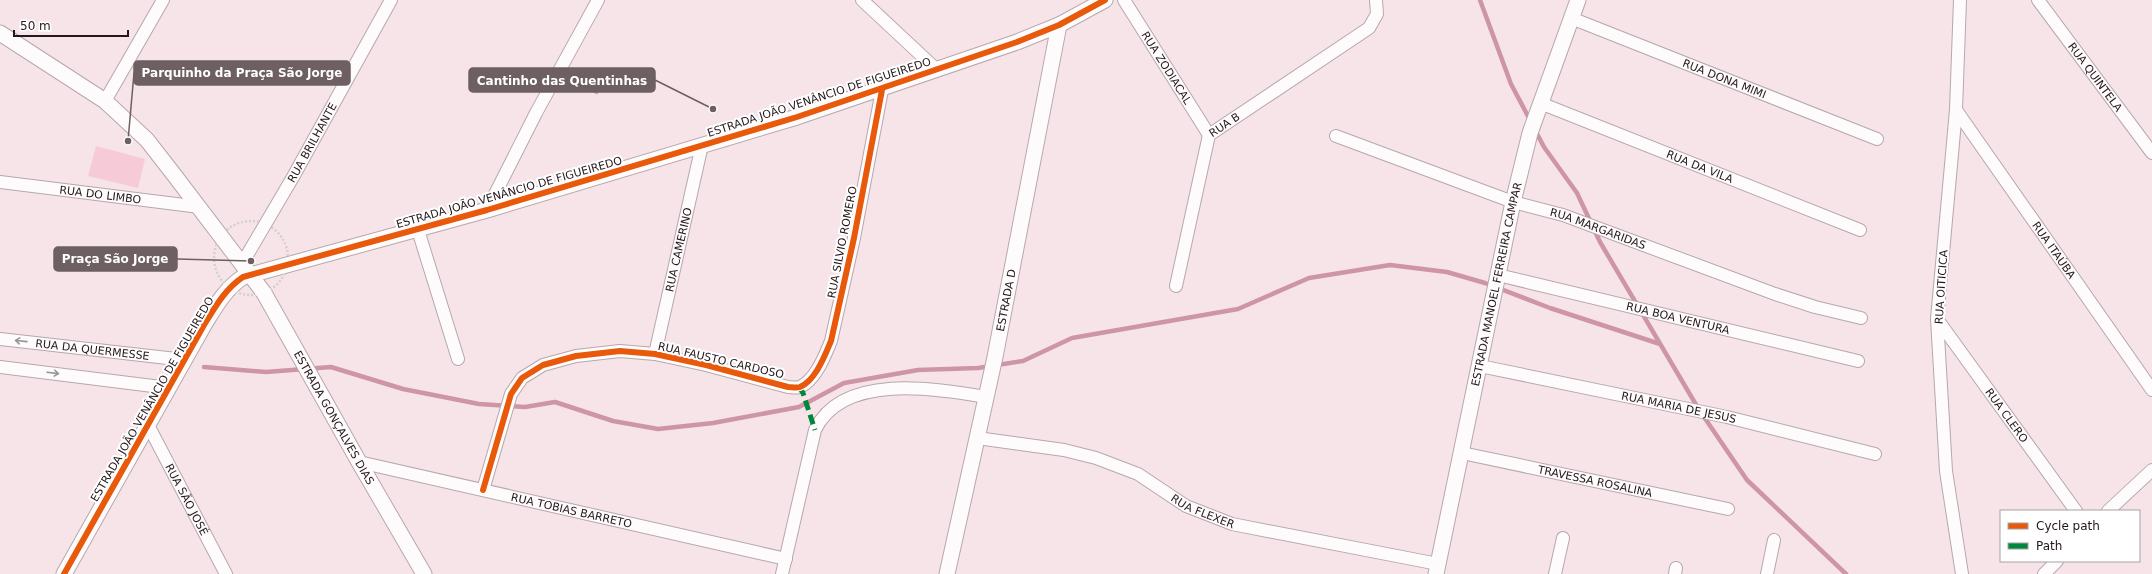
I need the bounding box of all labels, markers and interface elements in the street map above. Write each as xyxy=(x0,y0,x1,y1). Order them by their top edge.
scale bar xyxy=(14,12,128,38)
text: 50 m xyxy=(20,19,51,33)
street label: RUA ZODIACAL xyxy=(1138,29,1194,107)
street label: RUA QUINTELA xyxy=(2065,40,2125,115)
street label: ESTRADA JOÃO VENÂNCIO DE FIGUEIREDO xyxy=(706,55,933,140)
street label: RUA DONA MIMI xyxy=(1681,57,1768,101)
callout: Parquinho da Praça São Jorge xyxy=(134,61,350,85)
text: Parquinho da Praça São Jorge xyxy=(142,66,342,80)
callout: Cantinho das Quentinhas xyxy=(469,68,655,92)
text: Cantinho das Quentinhas xyxy=(477,74,647,88)
street label: RUA BRILHANTE xyxy=(285,101,340,185)
street label: RUA B xyxy=(1207,110,1242,140)
street label: RUA DA VILA xyxy=(1664,148,1735,186)
street label: ESTRADA JOÃO VENÂNCIO DE FIGUEIREDO xyxy=(395,154,624,231)
street label: ESTRADA MANOEL FERREIRA CAMPAR xyxy=(1469,181,1525,387)
street label: RUA DO LIMBO xyxy=(59,183,142,207)
street label: RUA SILVIO ROMERO xyxy=(825,185,860,299)
street label: RUA CAMERINO xyxy=(663,206,695,293)
street label: RUA MARGARIDAS xyxy=(1548,206,1648,252)
street label: RUA ITAÚBA xyxy=(2029,219,2078,282)
callout: Praça São Jorge xyxy=(54,247,177,271)
street label: RUA OITICICA xyxy=(1932,249,1951,325)
text: Praça São Jorge xyxy=(62,252,168,266)
street label: ESTRADA D xyxy=(994,268,1019,333)
street label: ESTRADA JOÃO VENÂNCIO DE FIGUEIREDO xyxy=(88,294,217,504)
street label: RUA BOA VENTURA xyxy=(1625,300,1731,337)
one-way arrow xyxy=(15,337,28,345)
street label: RUA DA QUERMESSE xyxy=(35,337,150,363)
street label: RUA FAUSTO CARDOSO xyxy=(657,340,786,381)
street label: ESTRADA GONÇALVES DIAS xyxy=(291,349,377,487)
one-way arrow xyxy=(46,369,59,377)
street label: RUA CLERO xyxy=(1982,386,2031,446)
street label: RUA MARIA DE JESUS xyxy=(1620,389,1737,426)
street label: RUA SÃO JOSÉ xyxy=(162,462,211,538)
street label: TRAVESSA ROSALINA xyxy=(1536,463,1654,500)
street label: RUA TOBIAS BARRETO xyxy=(510,491,634,531)
street label: RUA FLEXER xyxy=(1168,492,1237,531)
legend xyxy=(2000,510,2140,562)
text: Cycle path xyxy=(2036,519,2100,533)
text: Path xyxy=(2036,539,2062,553)

